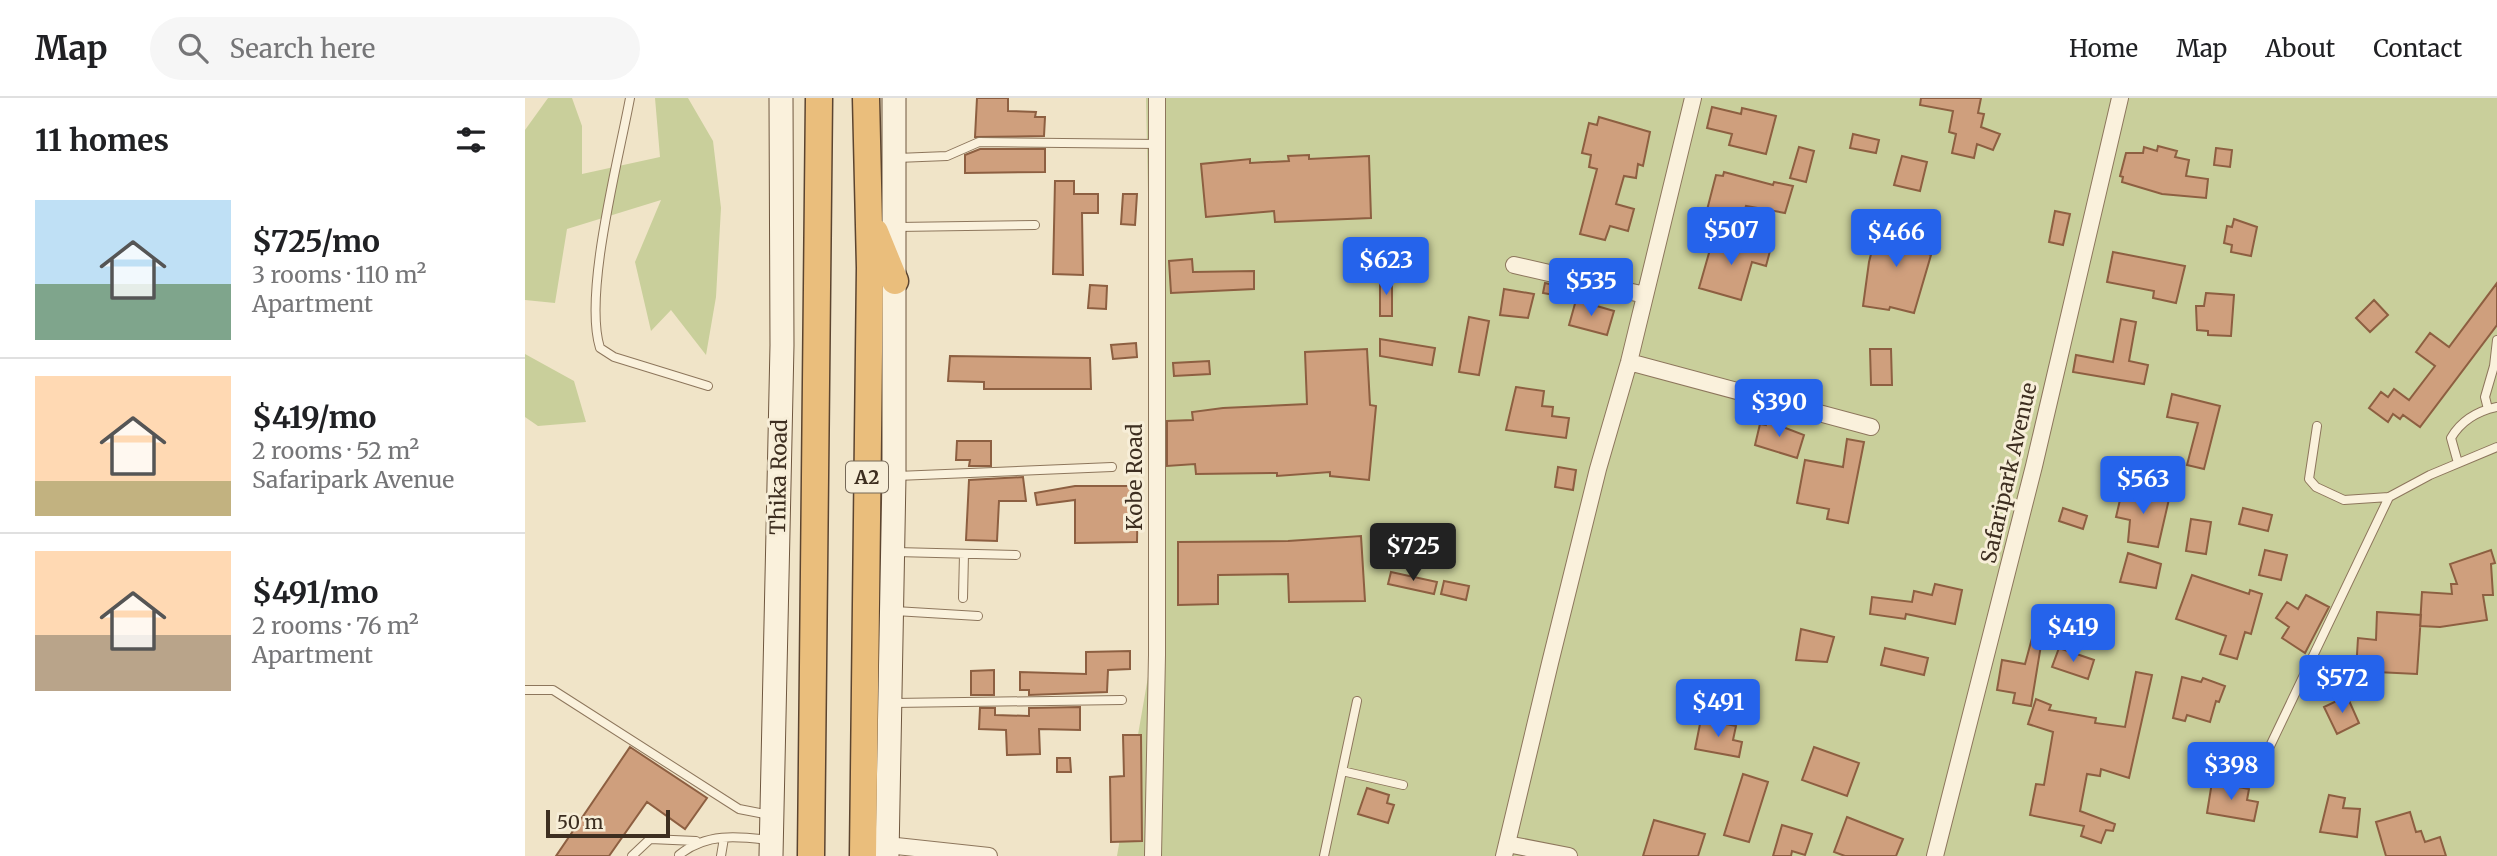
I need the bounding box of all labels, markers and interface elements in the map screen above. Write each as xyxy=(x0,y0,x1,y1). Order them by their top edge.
search box xyxy=(150,17,640,80)
text: Map xyxy=(35,28,108,69)
icon: search xyxy=(174,29,212,67)
text: Search here xyxy=(230,32,375,65)
text: Home xyxy=(2069,33,2138,64)
text: Map xyxy=(2176,33,2227,64)
text: About xyxy=(2265,33,2335,64)
text: Contact xyxy=(2373,33,2462,64)
text: 11 homes xyxy=(35,121,169,159)
icon: filters xyxy=(452,121,490,159)
pin: $507 xyxy=(1690,208,1772,267)
pin: $466 xyxy=(1855,209,1937,269)
text: $507 xyxy=(1703,215,1759,244)
text: $466 xyxy=(1867,217,1925,246)
text: $725/mo xyxy=(252,222,380,260)
icon: home xyxy=(91,228,175,312)
pin: $623 xyxy=(1345,238,1427,297)
text: $623 xyxy=(1359,245,1413,274)
pin: $535 xyxy=(1550,258,1632,318)
text: 3 rooms · 110 m² xyxy=(252,260,426,289)
text: $535 xyxy=(1565,266,1617,295)
text: Apartment xyxy=(252,289,373,318)
pin: $390 xyxy=(1738,380,1820,439)
street label: Safaripark Avenue xyxy=(1975,380,2042,566)
text: $390 xyxy=(1751,387,1807,416)
text: $419/mo xyxy=(252,398,377,436)
icon: home xyxy=(91,404,175,488)
street label: Thika Road xyxy=(764,419,793,535)
street label: Kobe Road xyxy=(1121,423,1148,531)
text: 2 rooms · 52 m² xyxy=(252,436,419,465)
pin: $563 xyxy=(2102,456,2184,516)
road number: A2 xyxy=(846,462,888,492)
text: $563 xyxy=(2116,464,2170,493)
text: Safaripark Avenue xyxy=(252,465,454,494)
pin: $725 xyxy=(1372,524,1454,583)
text: $725 xyxy=(1386,531,1440,560)
text: $491/mo xyxy=(252,573,378,611)
icon: home xyxy=(91,579,175,663)
pin: $419 xyxy=(2032,604,2114,664)
text: 2 rooms · 76 m² xyxy=(252,611,419,640)
text: $419 xyxy=(2047,612,2099,641)
text: Apartment xyxy=(252,640,373,669)
pin: $572 xyxy=(2301,656,2383,715)
text: $572 xyxy=(2315,663,2369,692)
pin: $491 xyxy=(1677,680,1759,739)
text: $491 xyxy=(1692,687,1744,716)
pin: $398 xyxy=(2190,742,2272,802)
text: $398 xyxy=(2203,750,2259,779)
scale bar xyxy=(546,807,670,839)
text: 50 m xyxy=(557,810,603,834)

